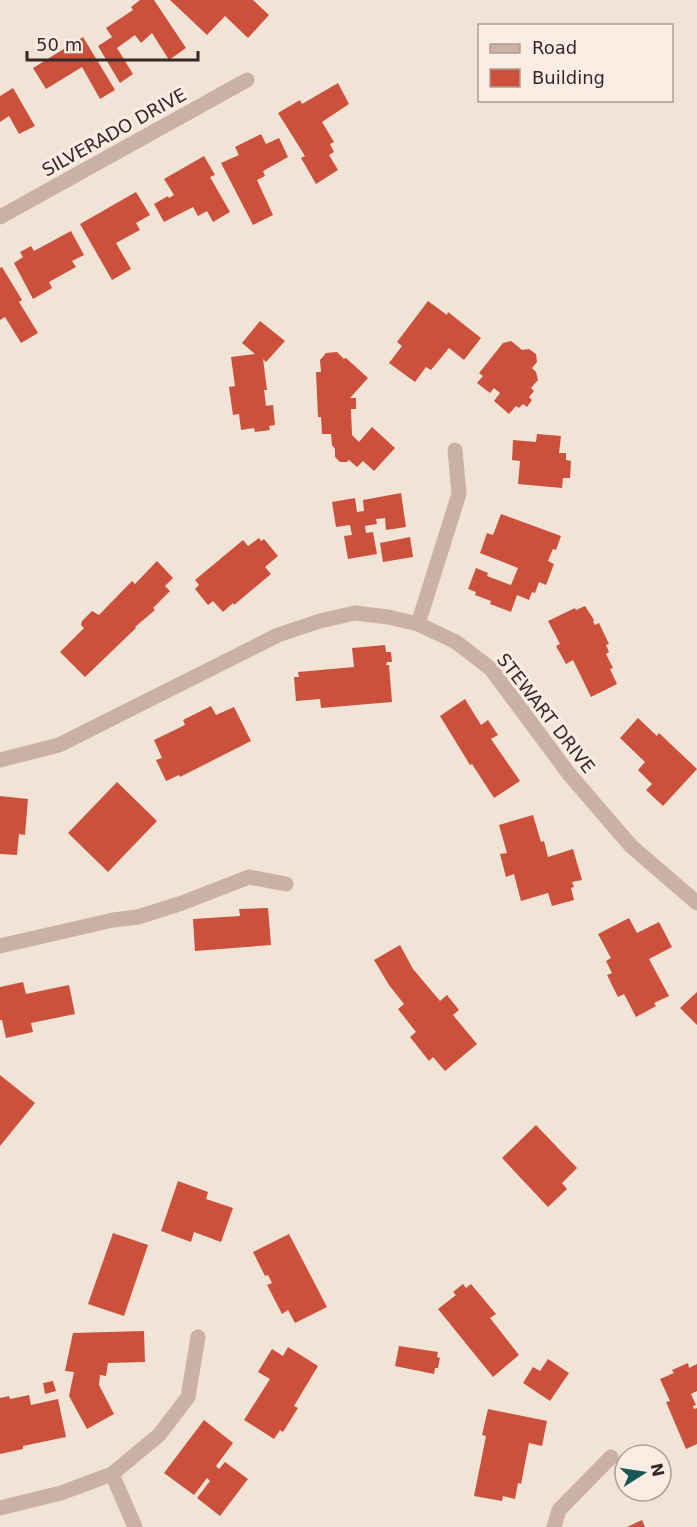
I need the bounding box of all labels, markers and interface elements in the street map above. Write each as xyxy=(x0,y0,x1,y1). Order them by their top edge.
scale bar xyxy=(27,24,198,62)
legend xyxy=(478,24,673,102)
text: 50 m xyxy=(36,34,82,55)
text: Road xyxy=(532,37,577,58)
text: Building xyxy=(532,67,605,88)
street label: SILVERADO DRIVE xyxy=(38,84,190,180)
street label: STEWART DRIVE xyxy=(493,649,599,777)
north arrow xyxy=(613,1443,673,1503)
text: N xyxy=(646,1461,668,1479)

